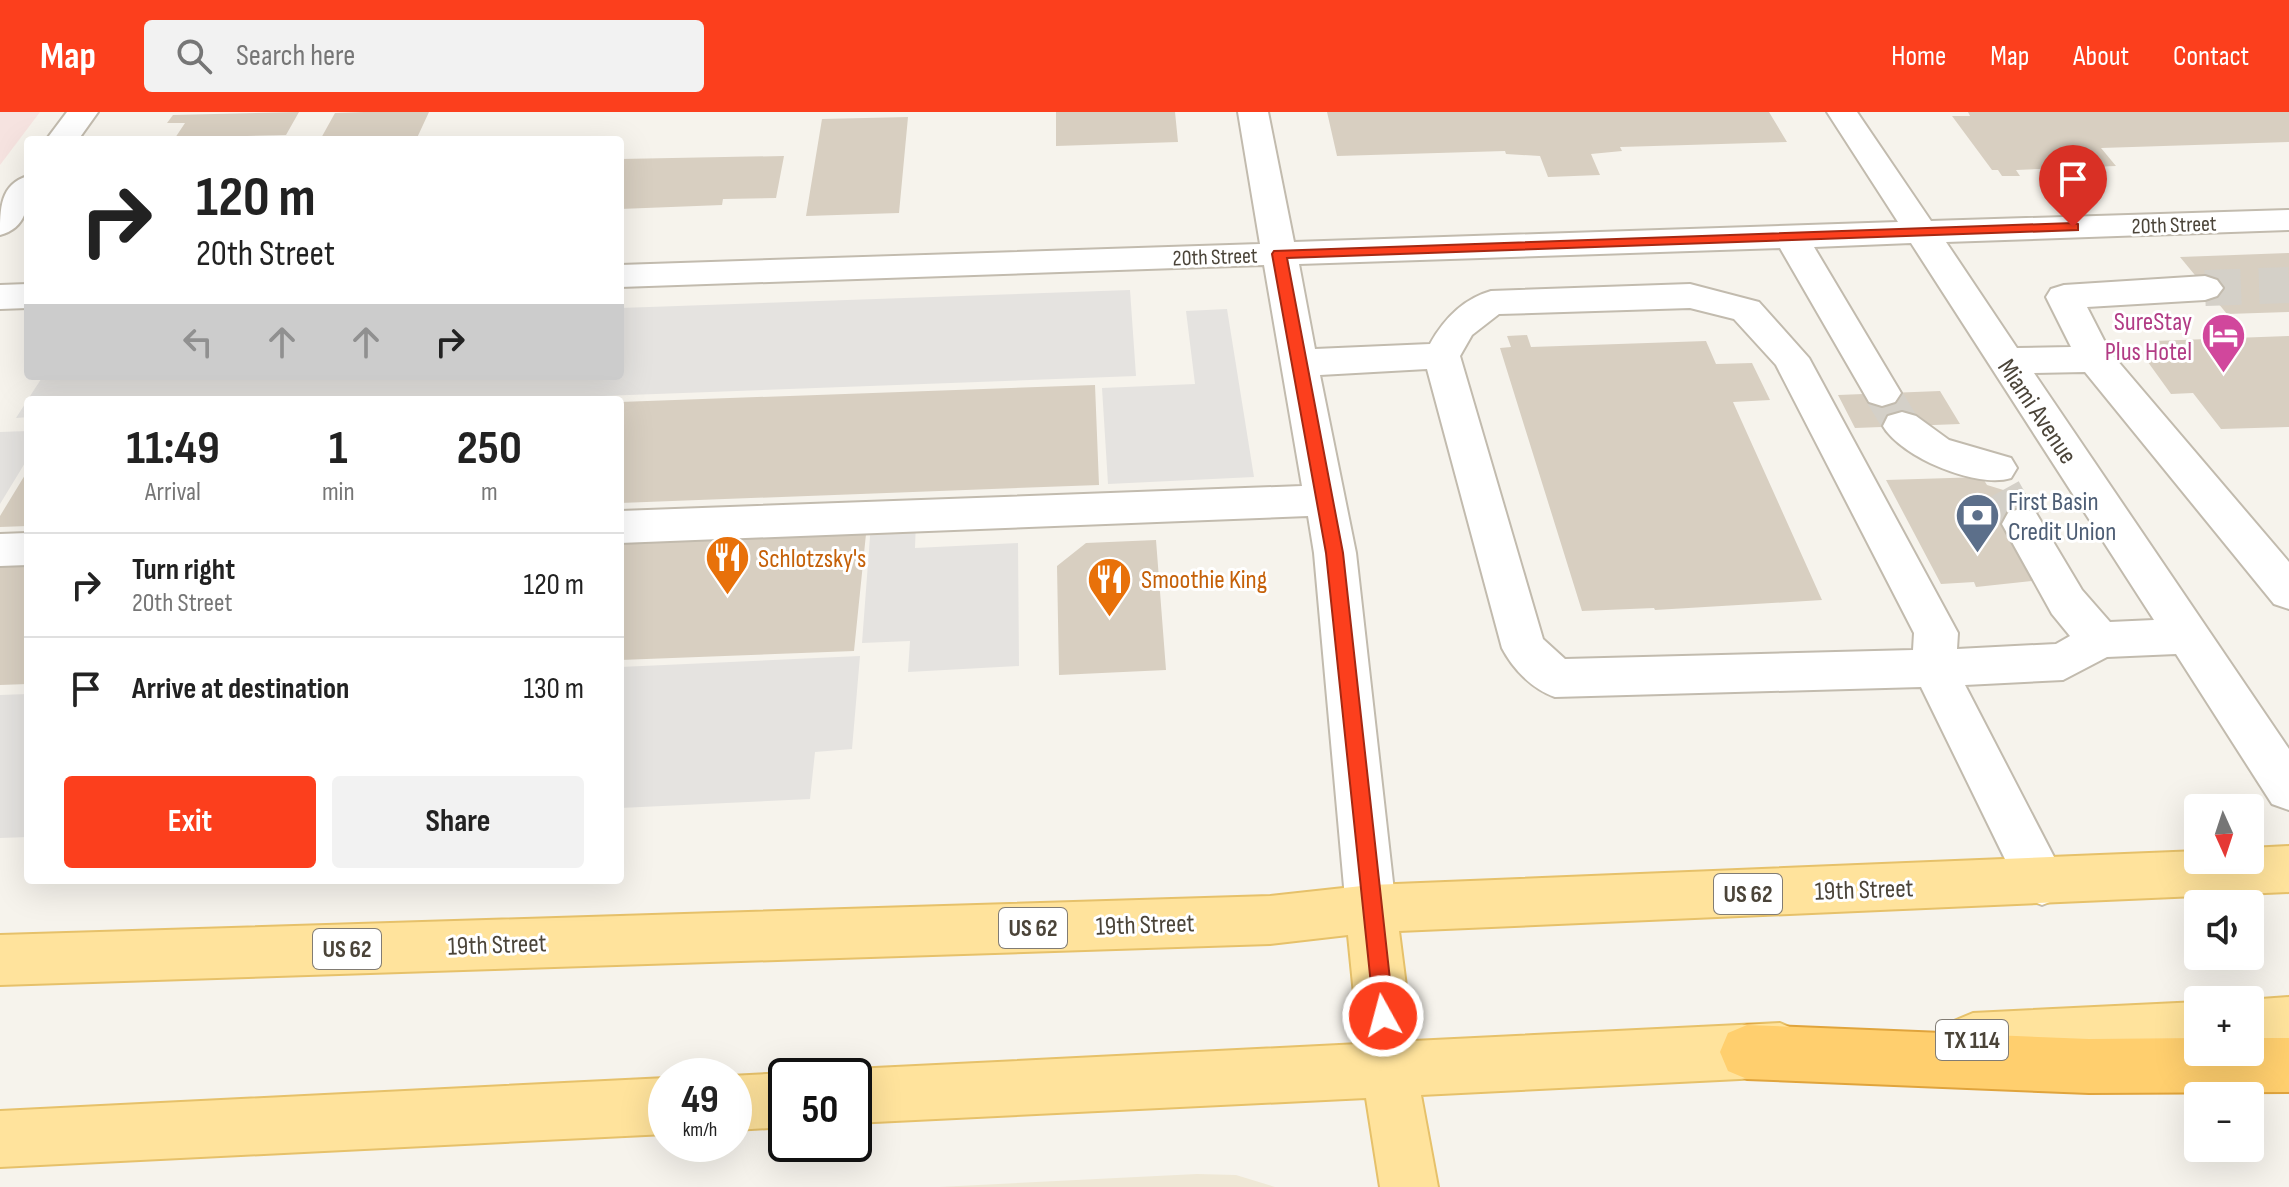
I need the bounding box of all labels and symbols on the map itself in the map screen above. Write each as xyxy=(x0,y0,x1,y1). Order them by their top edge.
pin xyxy=(2039,145,2107,227)
street label: 20th Street xyxy=(2131,211,2217,240)
street label: 20th Street xyxy=(1172,243,1258,272)
place label: SureStay Plus Hotel xyxy=(2105,307,2192,368)
hotel icon: SureStay Plus Hotel xyxy=(2199,312,2247,375)
street label: Miami Avenue xyxy=(1990,354,2083,470)
place label: First Basin Credit Union xyxy=(2008,487,2117,548)
bank icon: First Basin Credit Union xyxy=(1953,492,2001,555)
restaurant icon: Schlotzsky's xyxy=(703,534,751,597)
place label: Schlotzsky's xyxy=(758,544,866,575)
restaurant icon: Smoothie King xyxy=(1086,555,1134,618)
place label: Smoothie King xyxy=(1141,565,1267,596)
north arrow xyxy=(2184,794,2264,874)
street label: 19th Street xyxy=(1814,873,1914,908)
road number: US 62 xyxy=(1714,874,1782,914)
road number: US 62 xyxy=(999,908,1067,948)
street label: 19th Street xyxy=(1095,908,1195,943)
street label: 19th Street xyxy=(447,928,547,963)
road number: US 62 xyxy=(313,929,381,969)
position arrow xyxy=(1341,974,1425,1058)
road number: TX 114 xyxy=(1936,1020,2008,1060)
speed limit sign: 50 xyxy=(768,1058,872,1162)

